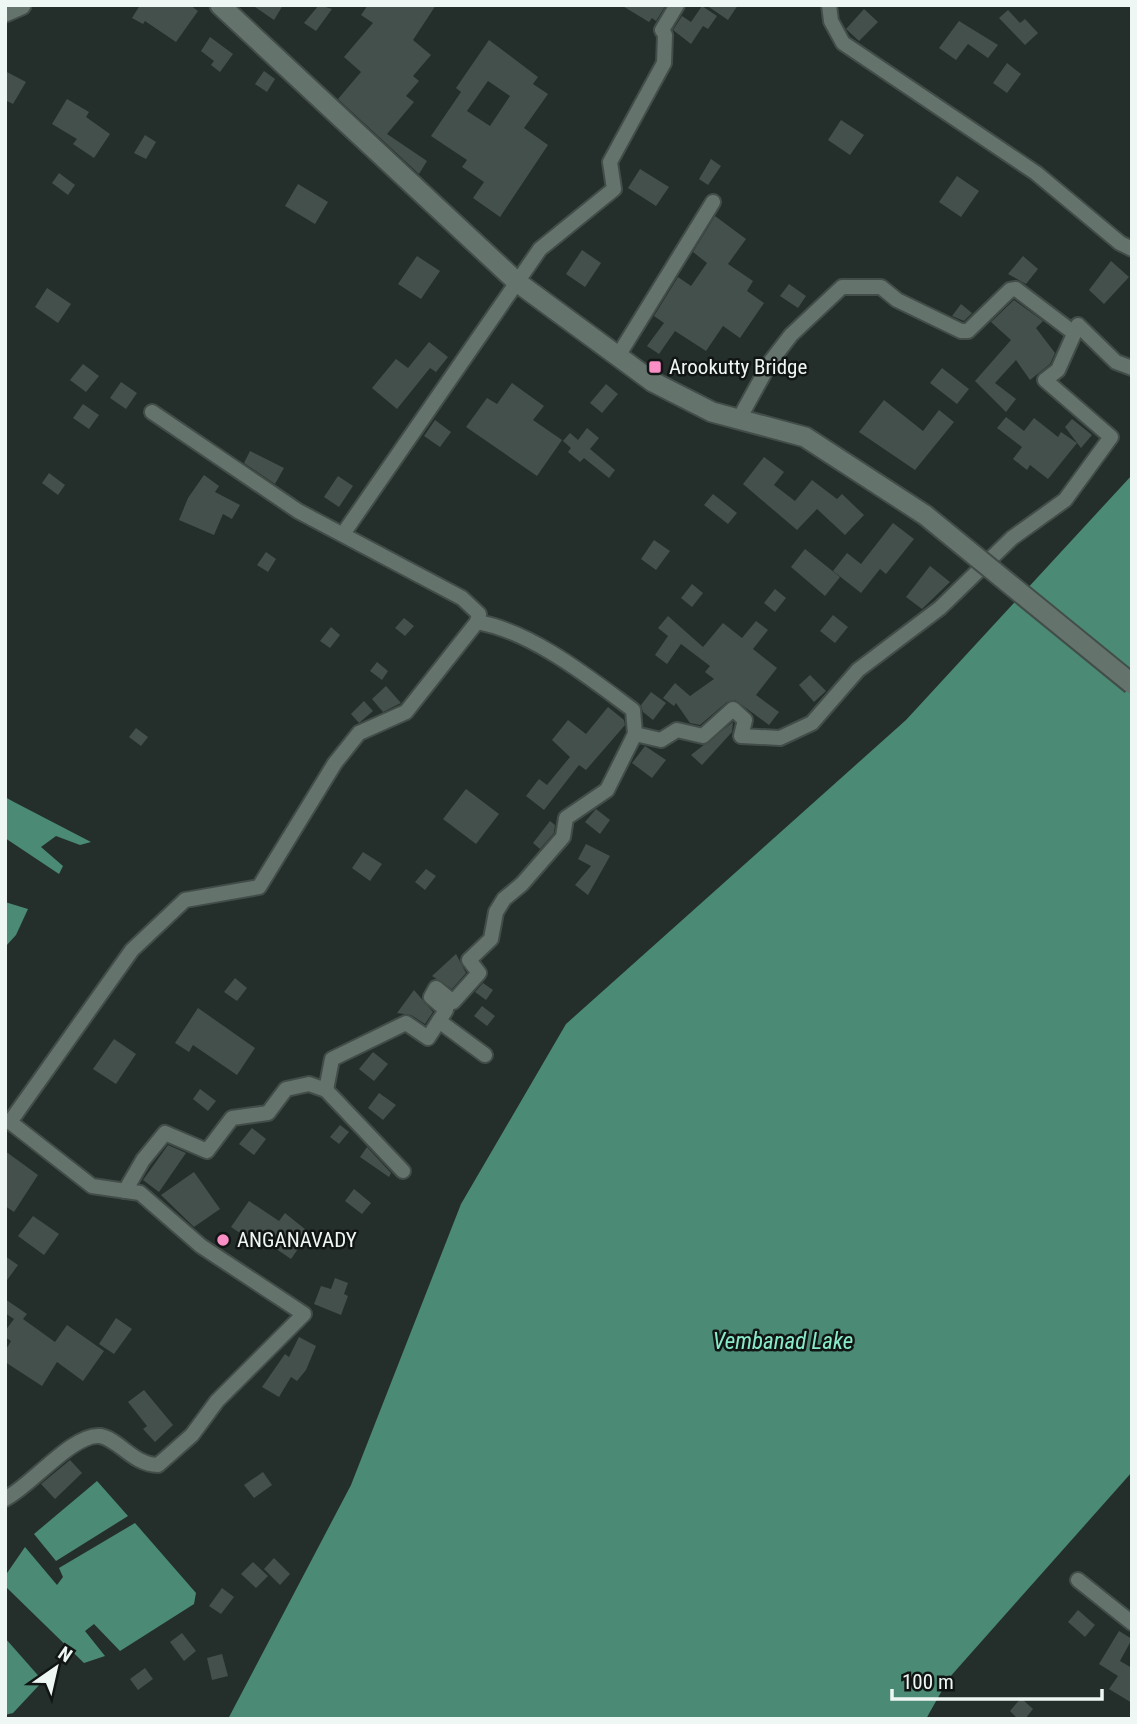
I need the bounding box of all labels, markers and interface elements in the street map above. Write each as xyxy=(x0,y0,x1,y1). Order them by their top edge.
place label: Arookutty Bridge xyxy=(669,355,807,379)
marker: Arookutty Bridge xyxy=(647,359,663,375)
place label: ANGANAVADY xyxy=(237,1228,357,1252)
marker: ANGANAVADY xyxy=(215,1232,231,1248)
water label: Vembanad Lake xyxy=(713,1328,853,1355)
north arrow xyxy=(21,1633,91,1703)
text: N xyxy=(54,1642,76,1667)
scale bar xyxy=(892,1658,1102,1702)
text: 100 m xyxy=(902,1670,954,1694)

